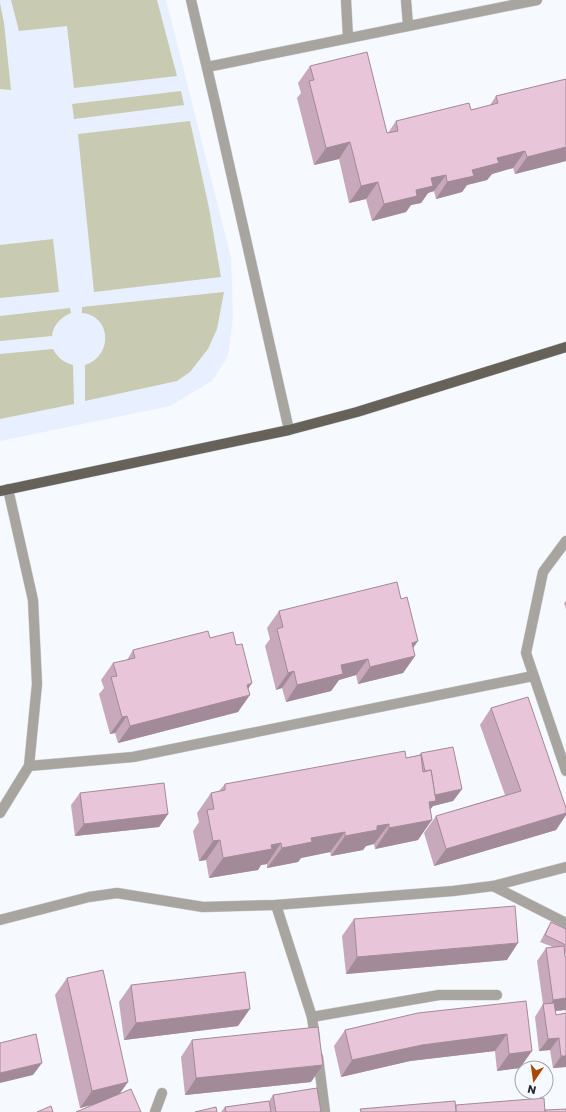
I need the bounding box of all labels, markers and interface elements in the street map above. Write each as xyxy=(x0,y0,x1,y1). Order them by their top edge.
north arrow xyxy=(514,1060,554,1100)
text: N xyxy=(526,1081,538,1098)

